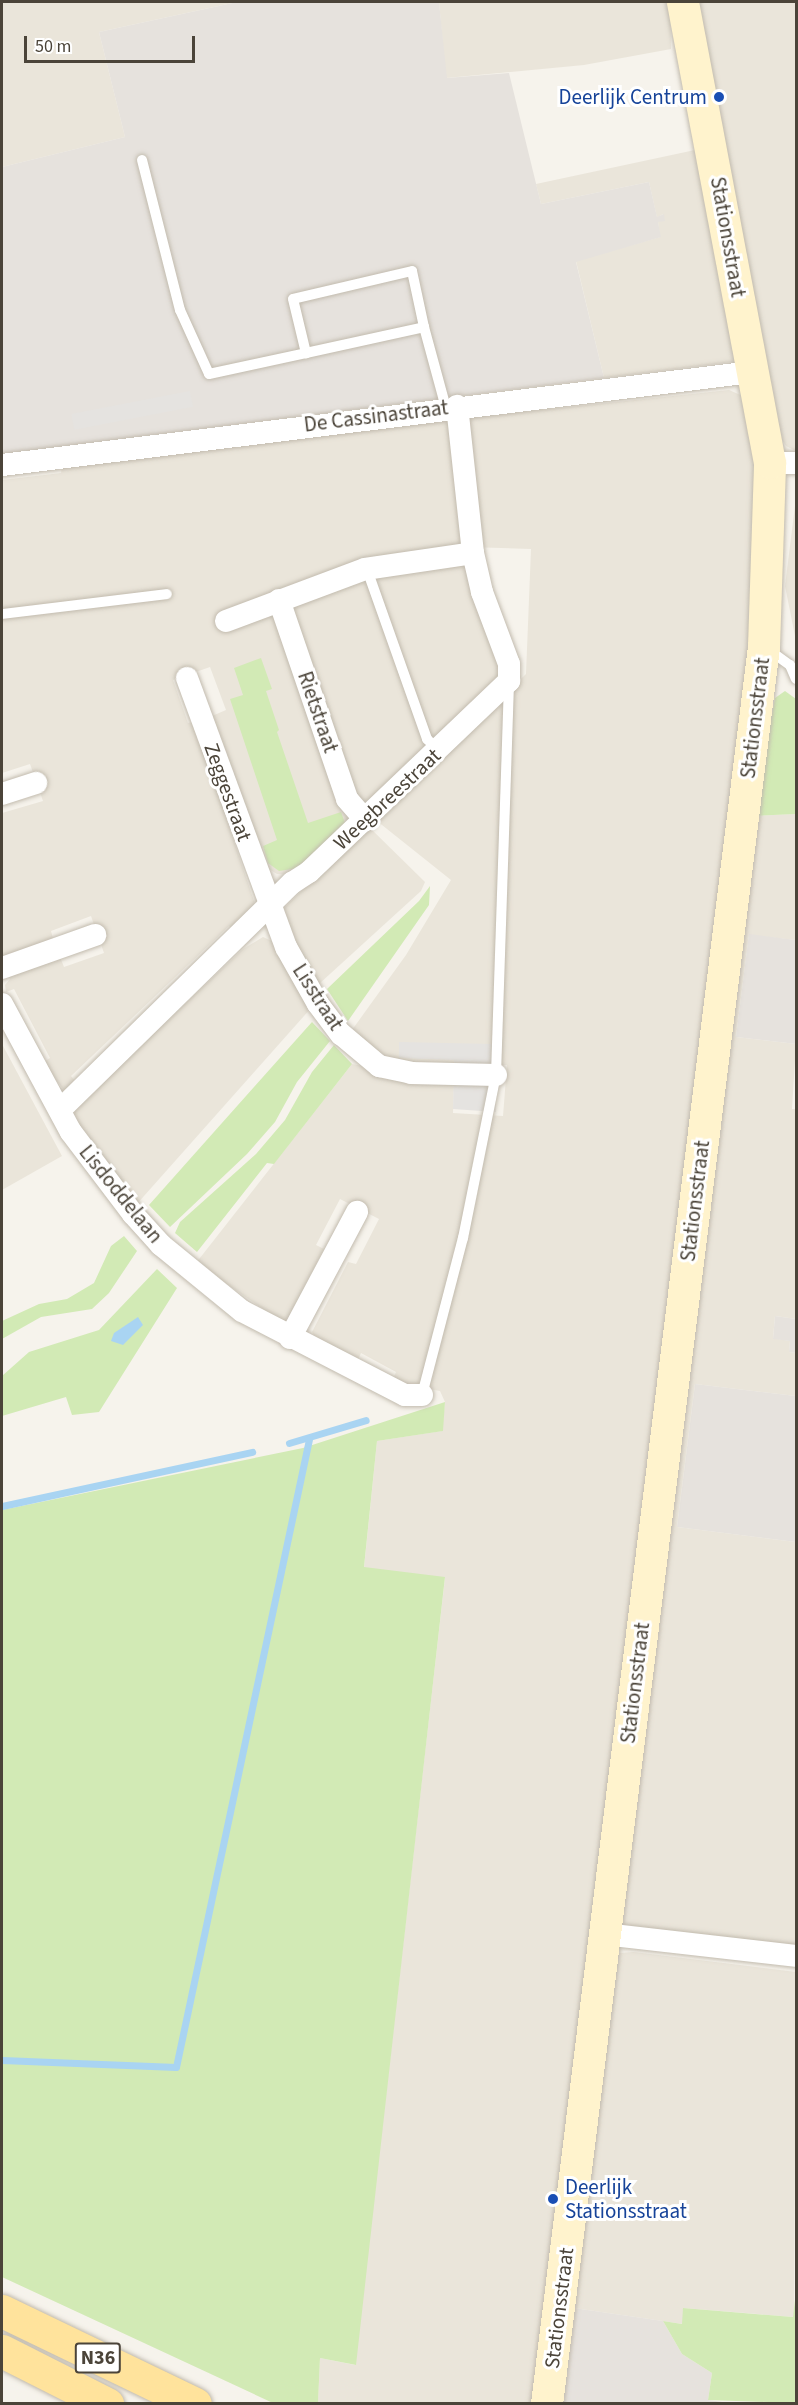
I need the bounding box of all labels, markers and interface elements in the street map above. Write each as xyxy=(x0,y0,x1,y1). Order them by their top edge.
scale bar xyxy=(27,24,198,62)
text: 50 m xyxy=(35,34,71,59)
place label: Deerlijk Centrum xyxy=(559,84,707,110)
marker: Deerlijk Centrum xyxy=(712,90,726,104)
street label: Stationsstraat xyxy=(705,175,751,299)
street label: De Cassinastraat xyxy=(302,395,450,437)
street label: Stationsstraat xyxy=(735,656,775,780)
street label: Rietstraat xyxy=(292,668,344,756)
street label: Zeggestraat xyxy=(199,739,257,845)
street label: Weegbreestraat xyxy=(328,743,446,855)
street label: Lisstraat xyxy=(287,959,349,1035)
street label: Stationsstraat xyxy=(675,1139,715,1263)
street label: Lisdoddelaan xyxy=(74,1140,168,1248)
street label: Stationsstraat xyxy=(615,1621,655,1745)
place label: Deerlijk Stationsstraat xyxy=(565,2174,687,2224)
marker: Deerlijk Stationsstraat xyxy=(546,2192,560,2206)
street label: Stationsstraat xyxy=(539,2246,579,2370)
road number: N36 xyxy=(74,2341,122,2375)

